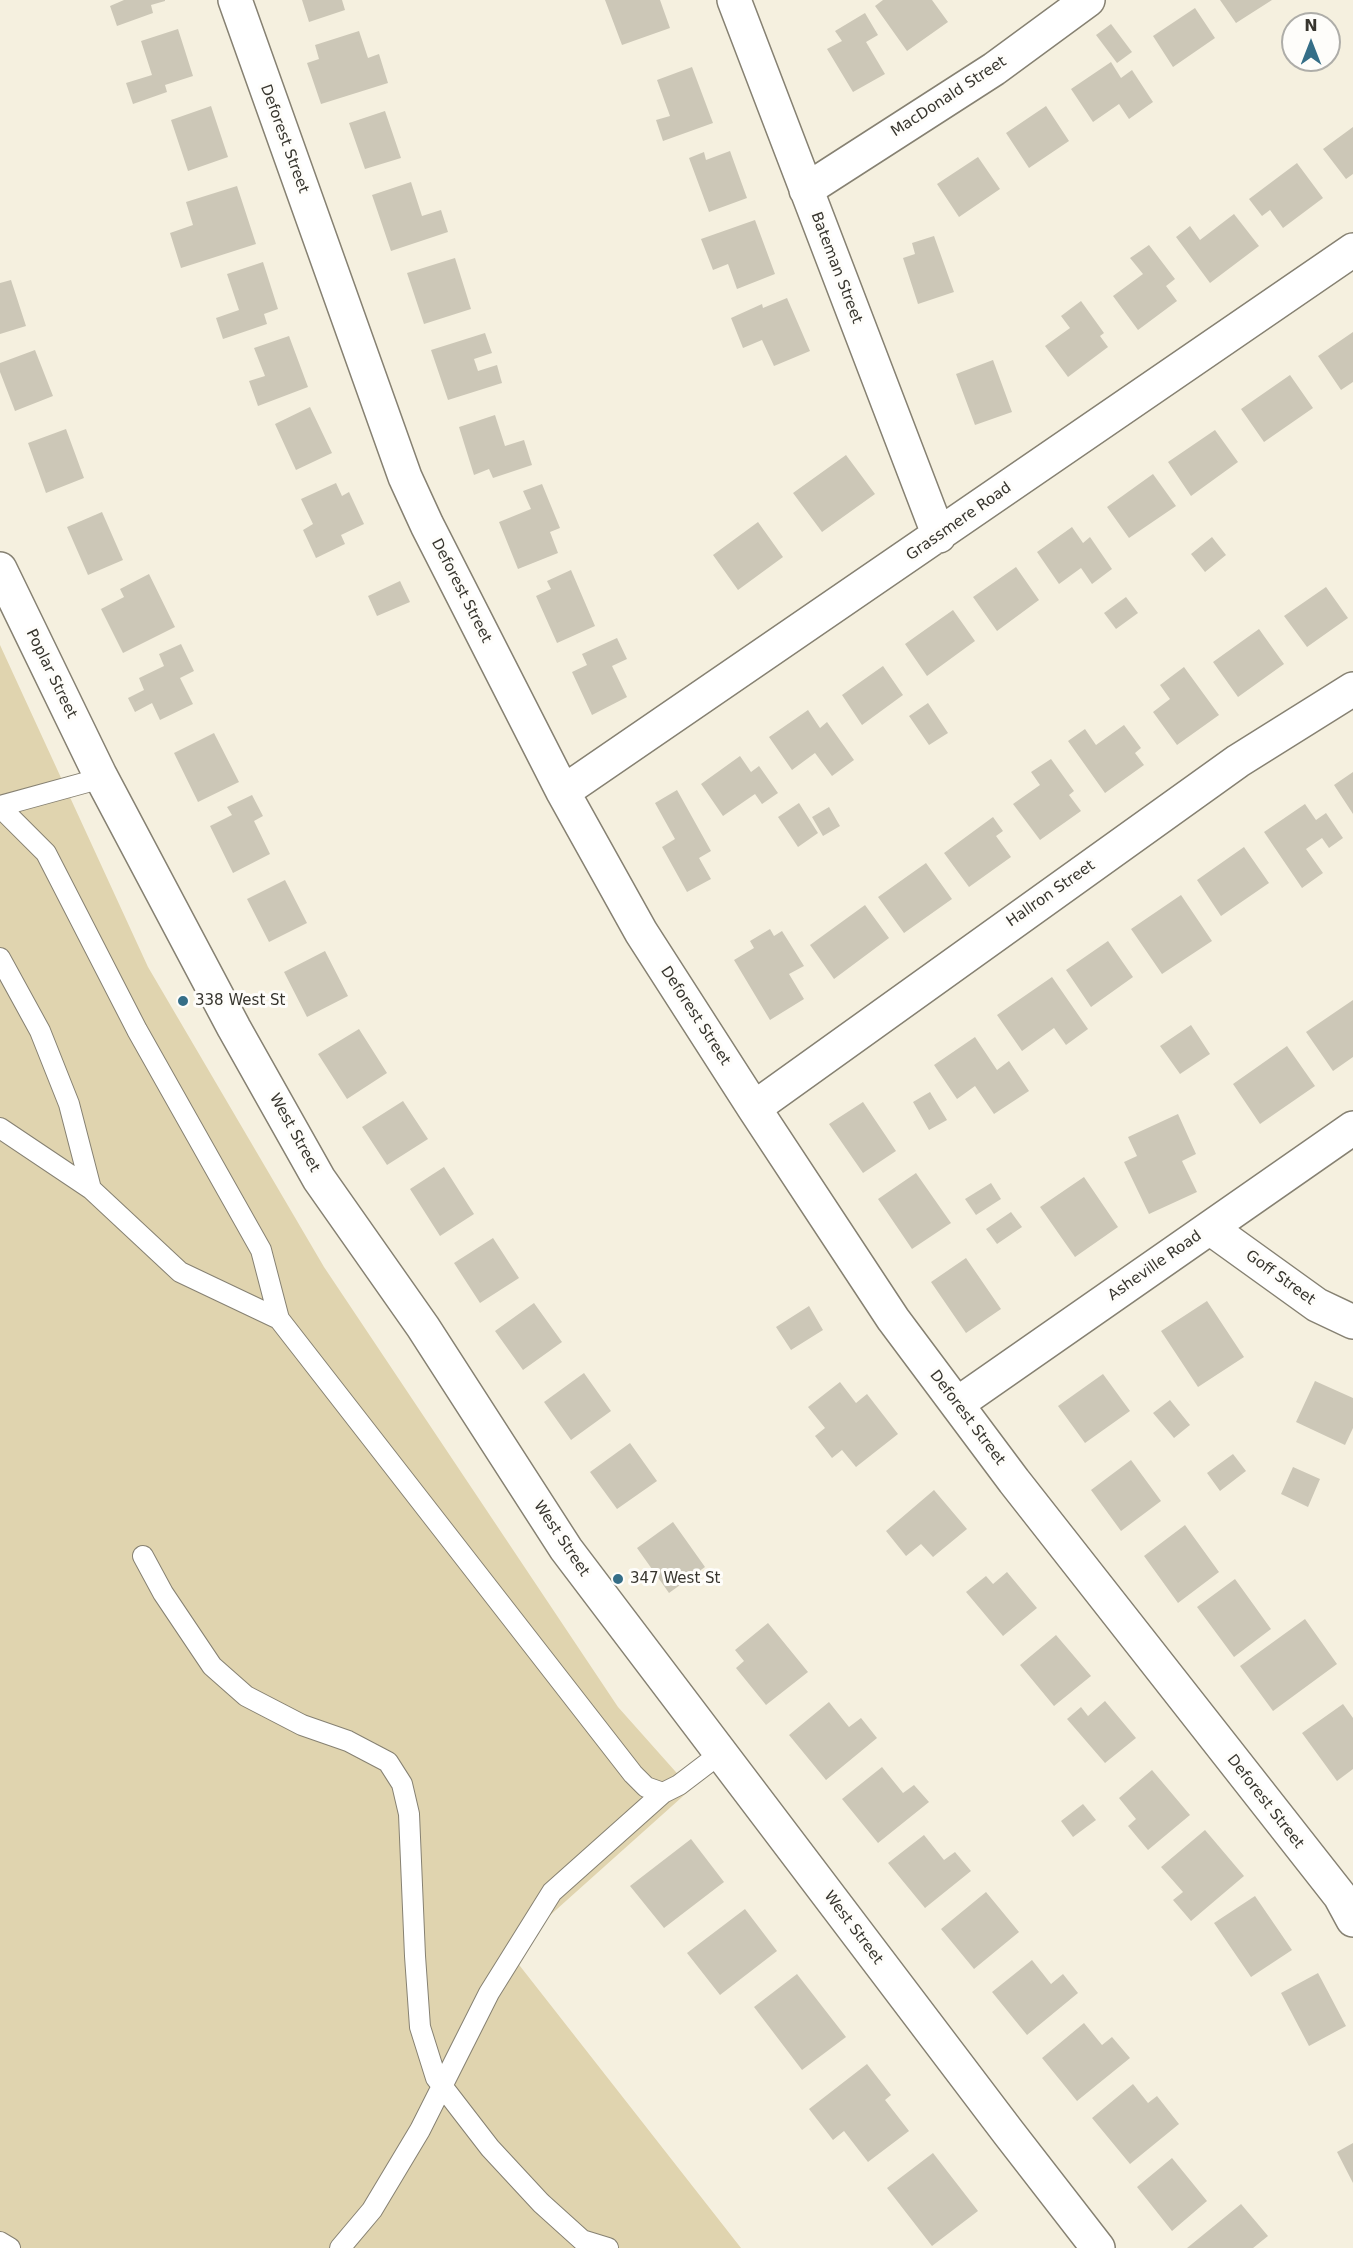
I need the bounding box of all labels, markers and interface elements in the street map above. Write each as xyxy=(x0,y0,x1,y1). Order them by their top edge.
north arrow xyxy=(1281,12,1341,72)
text: N xyxy=(1304,16,1318,35)
street label: MacDonald Street xyxy=(888,53,1010,141)
street label: Deforest Street xyxy=(256,82,312,196)
street label: Bateman Street xyxy=(806,210,866,326)
street label: Grassmere Road xyxy=(903,479,1015,565)
street label: Deforest Street xyxy=(427,536,495,646)
street label: Poplar Street xyxy=(22,626,80,722)
street label: Hallron Street xyxy=(1003,857,1099,931)
street label: Deforest Street xyxy=(656,963,734,1069)
place label: 338 West St xyxy=(195,992,285,1010)
marker: 338 West St xyxy=(176,994,190,1008)
street label: West Street xyxy=(265,1090,323,1176)
street label: Asheville Road xyxy=(1105,1227,1205,1305)
street label: Goff Street xyxy=(1242,1247,1318,1309)
street label: Deforest Street xyxy=(925,1367,1009,1469)
street label: West Street xyxy=(529,1498,593,1580)
place label: 347 West St xyxy=(630,1570,720,1588)
marker: 347 West St xyxy=(611,1572,625,1586)
street label: Deforest Street xyxy=(1223,1751,1307,1853)
street label: West Street xyxy=(820,1888,886,1968)

